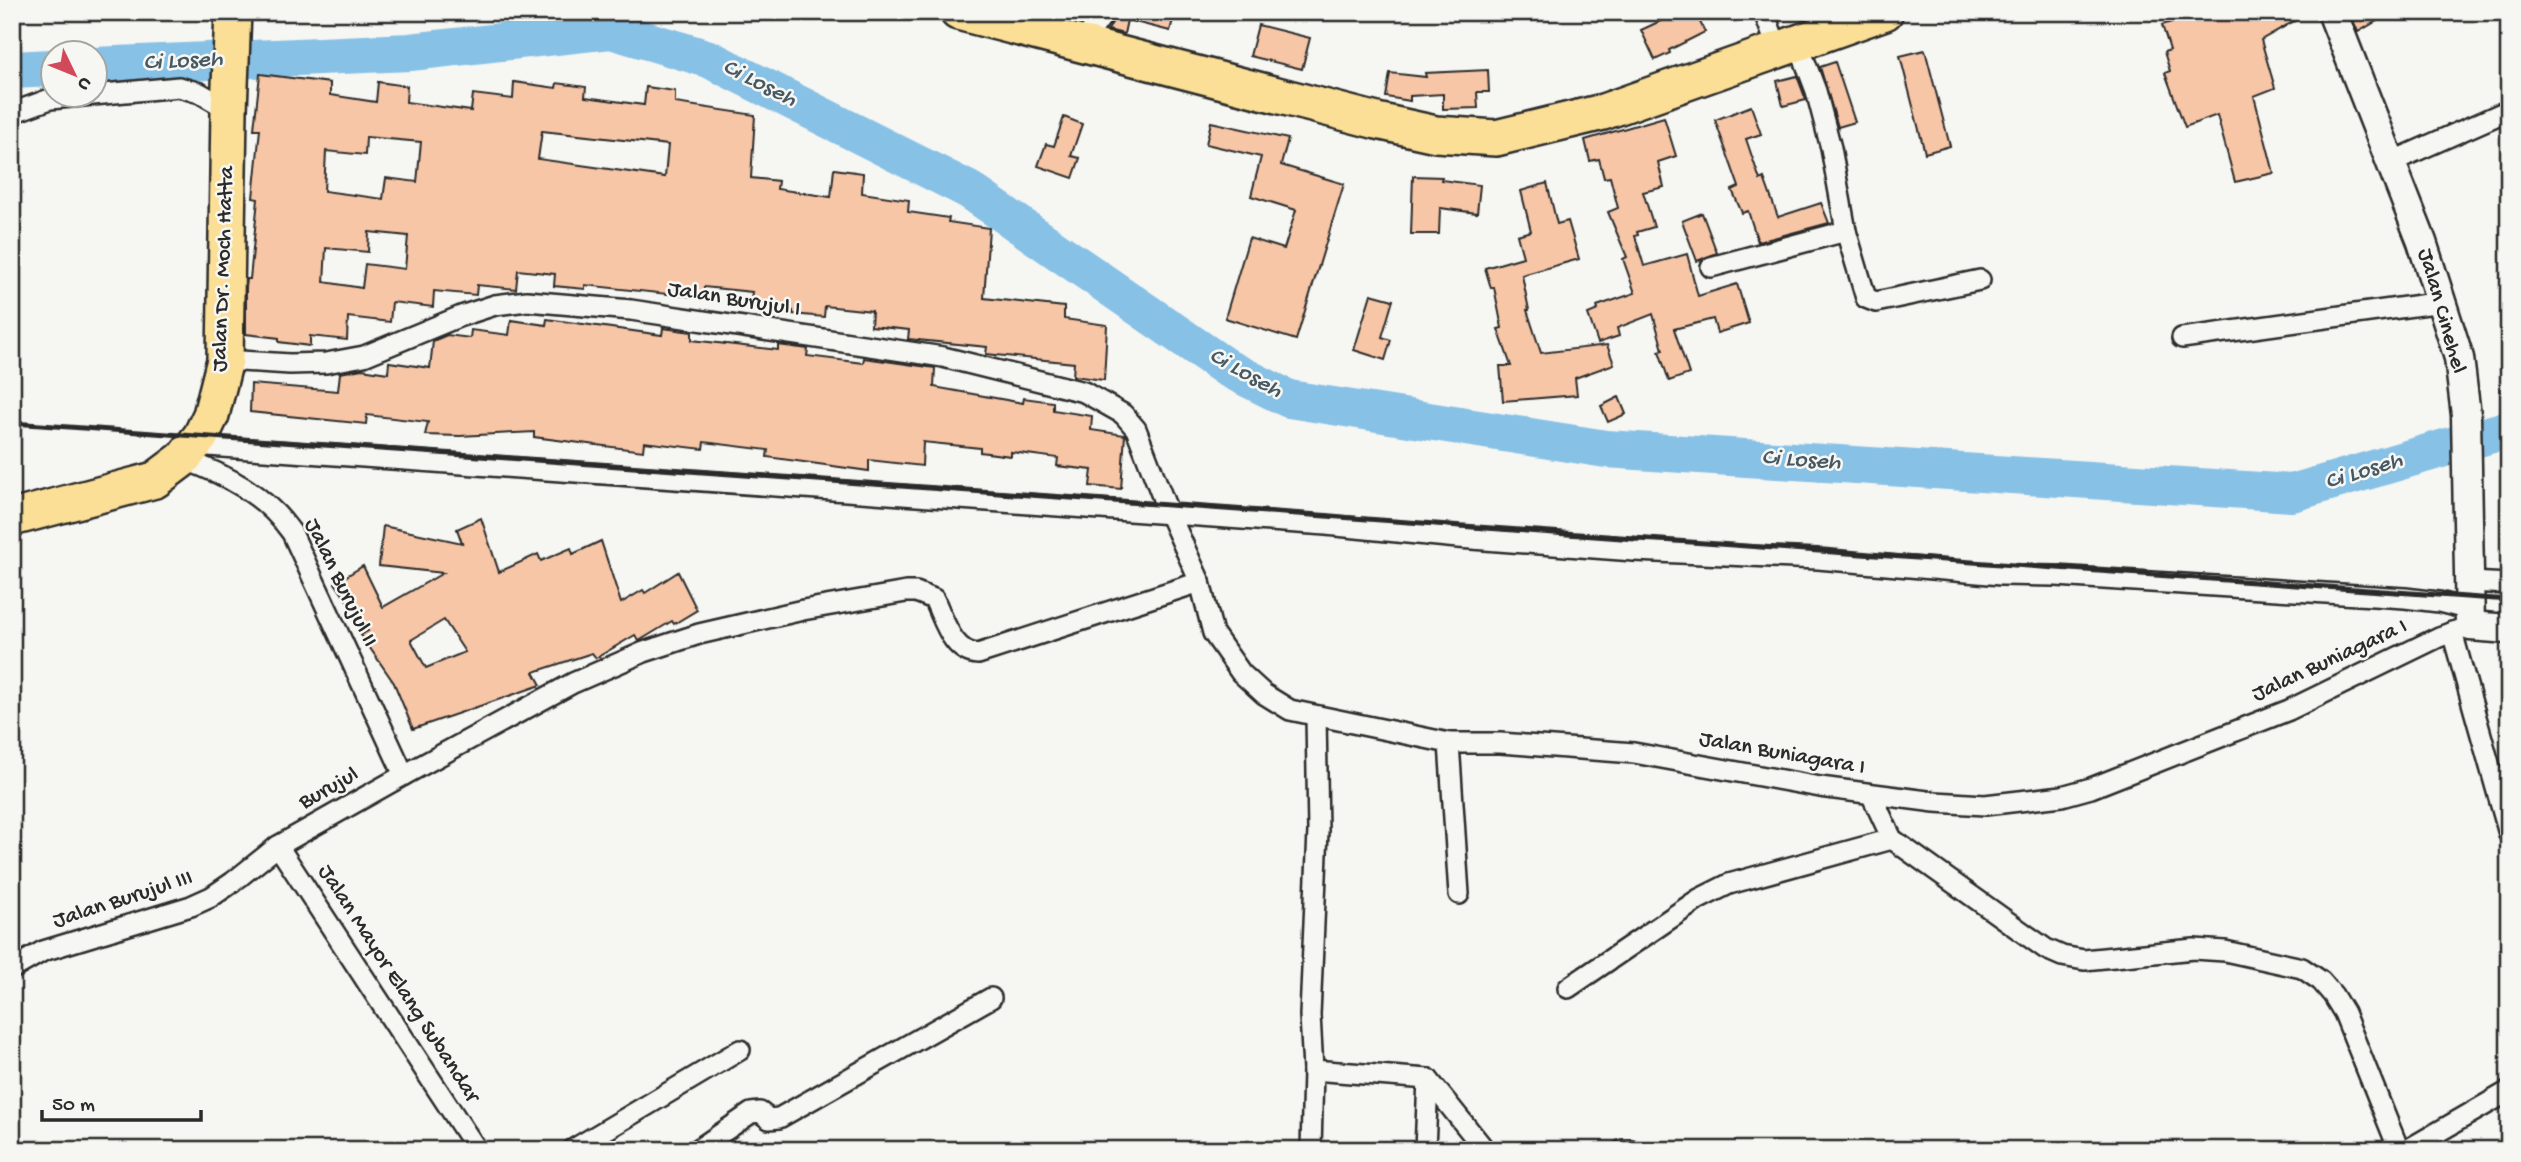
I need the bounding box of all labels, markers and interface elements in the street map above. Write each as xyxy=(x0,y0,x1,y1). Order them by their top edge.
north arrow xyxy=(38,38,108,108)
water label: Ci Loseh xyxy=(143,45,224,79)
water label: Ci Loseh xyxy=(717,53,802,115)
text: U xyxy=(72,71,96,95)
street label: Jalan Dr. Moch Hatta xyxy=(207,164,241,372)
street label: Jalan Cinehel xyxy=(2410,245,2472,377)
street label: Jalan Burujul I xyxy=(666,276,802,324)
water label: Ci Loseh xyxy=(1203,342,1288,406)
water label: Ci Loseh xyxy=(1760,444,1843,478)
water label: Ci Loseh xyxy=(2322,446,2407,497)
street label: Jalan Burujul II xyxy=(297,514,383,652)
street label: Jalan Buniagara I xyxy=(2248,613,2412,709)
street label: Jalan Buniagara I xyxy=(1697,726,1867,782)
street label: Burujul xyxy=(294,762,364,817)
street label: Jalan Mayor Elang Subandar xyxy=(311,860,486,1110)
street label: Jalan Burujul III xyxy=(50,865,196,935)
scale bar xyxy=(42,1078,201,1122)
text: 50 m xyxy=(52,1094,95,1119)

